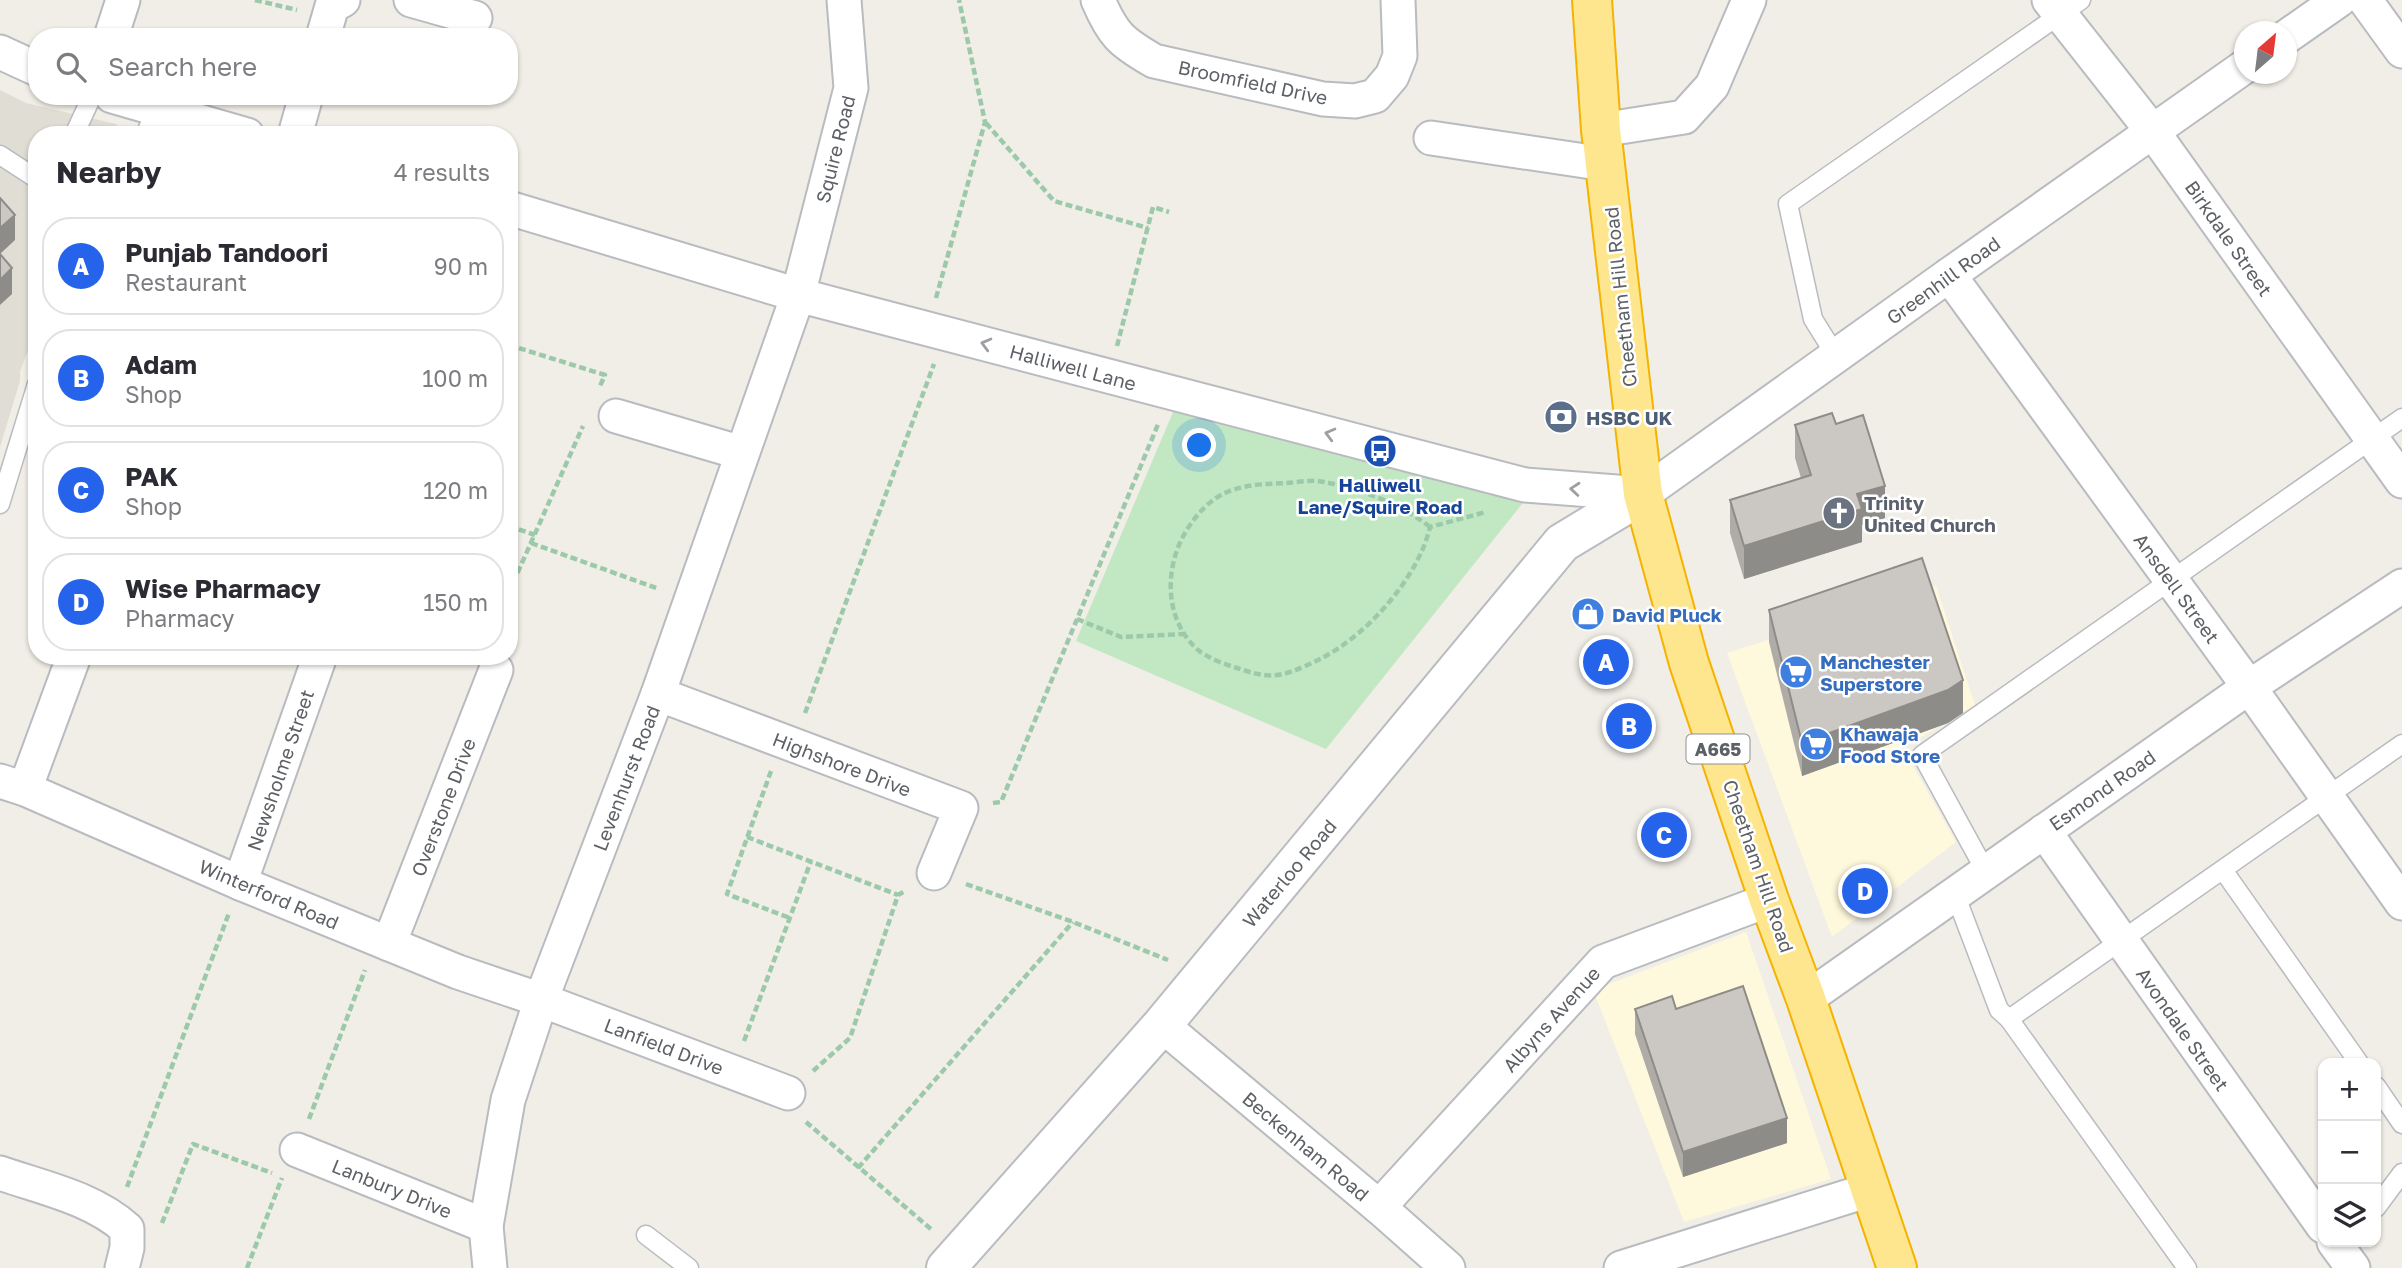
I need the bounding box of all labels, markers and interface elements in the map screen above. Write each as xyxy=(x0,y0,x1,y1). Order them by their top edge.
north arrow xyxy=(2234,21,2297,84)
search box xyxy=(28,28,518,105)
icon: search xyxy=(52,48,90,86)
text: Search here xyxy=(108,51,257,82)
street label: Broomfield Drive xyxy=(1176,55,1330,109)
street label: Squire Road xyxy=(811,93,859,205)
text: Nearby xyxy=(56,154,161,190)
text: 4 results xyxy=(394,158,490,186)
street label: Birkdale Street xyxy=(2181,176,2277,300)
street label: Cheetham Hill Road xyxy=(1599,206,1641,388)
street label: Greenhill Road xyxy=(1882,231,2004,329)
text: Punjab Tandoori xyxy=(125,237,328,268)
text: A xyxy=(73,252,89,280)
text: 90 m xyxy=(434,252,488,280)
text: Restaurant xyxy=(125,268,247,296)
one-way arrow xyxy=(981,338,993,352)
street label: Halliwell Lane xyxy=(1007,339,1139,395)
text: Adam xyxy=(125,349,197,380)
text: B xyxy=(73,364,89,392)
text: 100 m xyxy=(422,364,488,392)
text: Shop xyxy=(125,380,182,408)
bank icon: HSBC UK xyxy=(1542,398,1580,436)
place label: HSBC UK xyxy=(1586,406,1673,429)
your location xyxy=(1182,428,1216,462)
one-way arrow xyxy=(1324,428,1336,442)
bus stop icon: Halliwell Lane/Squire Road xyxy=(1361,432,1399,470)
text: PAK xyxy=(125,461,178,492)
place label: Halliwell Lane/Squire Road xyxy=(1298,473,1462,518)
text: C xyxy=(73,476,89,504)
text: 120 m xyxy=(423,476,488,504)
one-way arrow xyxy=(1569,482,1580,497)
place label: Trinity United Church xyxy=(1864,491,1996,536)
text: Shop xyxy=(125,492,182,520)
church icon: Trinity United Church xyxy=(1820,494,1858,532)
street label: Ansdell Street xyxy=(2129,529,2225,647)
text: Wise Pharmacy xyxy=(125,573,321,604)
text: D xyxy=(73,588,89,616)
text: 150 m xyxy=(423,588,488,616)
shop icon: David Pluck xyxy=(1569,595,1607,633)
place label: David Pluck xyxy=(1612,603,1722,626)
text: Pharmacy xyxy=(125,604,234,632)
pin: A xyxy=(1583,636,1629,688)
place label: Manchester Superstore xyxy=(1820,650,1930,695)
supermarket icon: Manchester Superstore xyxy=(1777,653,1815,691)
street label: Newsholme Street xyxy=(242,686,318,854)
pin: B xyxy=(1606,700,1652,752)
street label: Levenhurst Road xyxy=(588,702,664,854)
place label: Khawaja Food Store xyxy=(1840,722,1940,767)
supermarket icon: Khawaja Food Store xyxy=(1797,725,1835,763)
street label: Highshore Drive xyxy=(770,727,914,801)
road number: A665 xyxy=(1686,734,1750,764)
street label: Overstone Drive xyxy=(406,735,480,879)
street label: Esmond Road xyxy=(2044,745,2160,835)
street label: Cheetham Hill Road xyxy=(1719,777,1799,955)
pin: C xyxy=(1641,809,1687,861)
street label: Waterloo Road xyxy=(1237,814,1341,932)
street label: Winterford Road xyxy=(196,854,342,934)
pin: D xyxy=(1842,865,1888,917)
street label: Albyns Avenue xyxy=(1498,962,1604,1076)
street label: Avondale Street xyxy=(2132,963,2234,1095)
street label: Lanfield Drive xyxy=(601,1013,727,1079)
map controls xyxy=(2318,1058,2381,1247)
button: + xyxy=(2318,1058,2381,1121)
street label: Beckenham Road xyxy=(1238,1087,1374,1205)
button: − xyxy=(2318,1121,2381,1184)
street label: Lanbury Drive xyxy=(329,1154,455,1222)
button: layers xyxy=(2318,1184,2381,1247)

